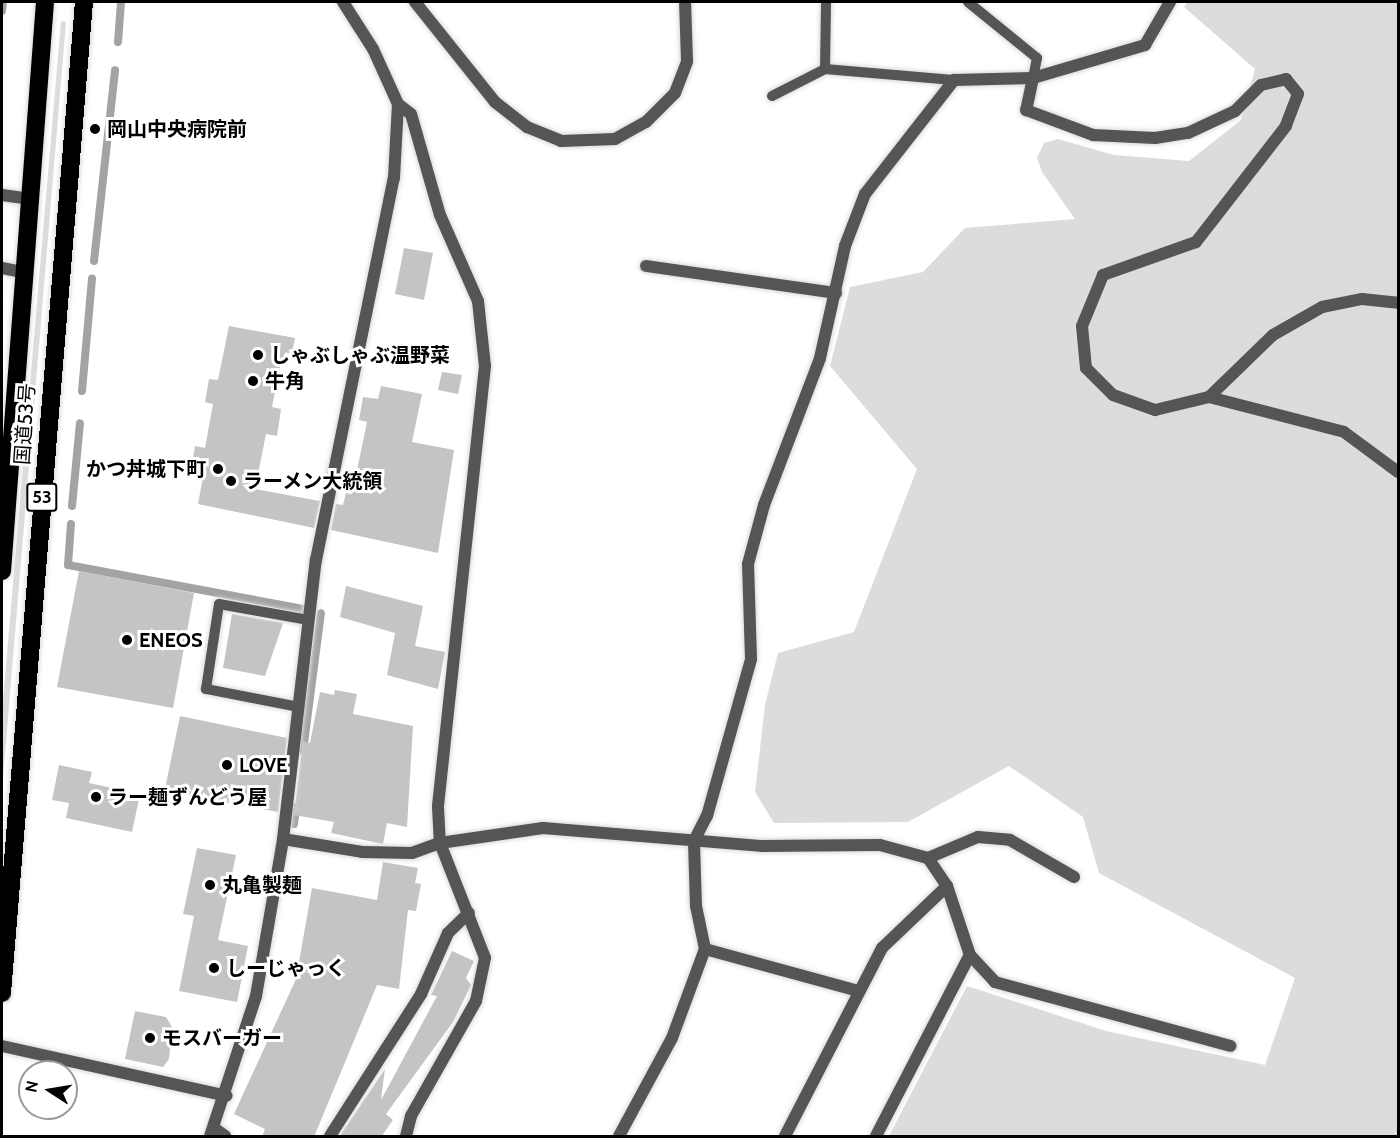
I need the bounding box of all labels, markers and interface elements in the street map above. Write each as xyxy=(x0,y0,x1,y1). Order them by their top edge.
place label: 岡山中央病院前 xyxy=(107,117,247,141)
marker: 岡山中央病院前 xyxy=(88,122,102,136)
place label: しゃぶしゃぶ温野菜 xyxy=(270,343,450,367)
marker: しゃぶしゃぶ温野菜 xyxy=(251,348,265,362)
place label: 牛角 xyxy=(265,369,305,393)
marker: 牛角 xyxy=(246,374,260,388)
street label: 国道53号 xyxy=(10,382,40,466)
place label: かつ丼城下町 xyxy=(86,457,206,481)
marker: かつ丼城下町 xyxy=(211,462,225,476)
place label: ラーメン大統領 xyxy=(243,469,383,493)
marker: ラーメン大統領 xyxy=(224,474,238,488)
road number: 53 xyxy=(26,482,58,512)
place label: ENEOS xyxy=(139,628,202,652)
marker: ENEOS xyxy=(120,633,134,647)
place label: LOVE xyxy=(239,753,287,777)
marker: LOVE xyxy=(220,758,234,772)
place label: ラー麺ずんどう屋 xyxy=(108,785,268,809)
marker: ラー麺ずんどう屋 xyxy=(89,790,103,804)
place label: 丸亀製麺 xyxy=(222,873,302,897)
marker: 丸亀製麺 xyxy=(203,878,217,892)
place label: しーじゃっく xyxy=(226,956,346,980)
marker: しーじゃっく xyxy=(207,961,221,975)
place label: モスバーガー xyxy=(162,1026,282,1050)
marker: モスバーガー xyxy=(143,1031,157,1045)
north arrow xyxy=(18,1060,78,1120)
text: N xyxy=(21,1079,42,1094)

